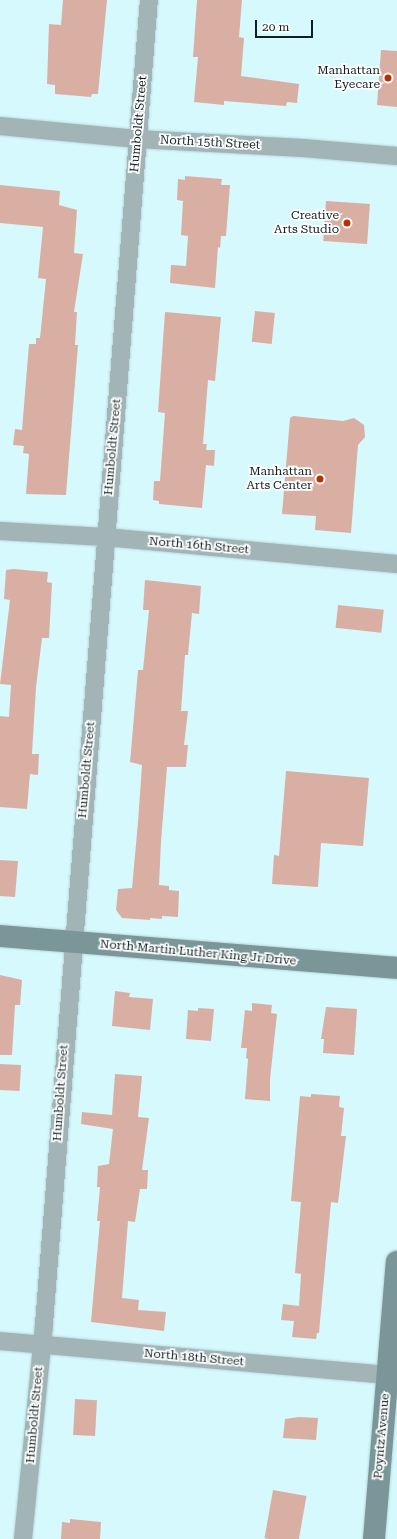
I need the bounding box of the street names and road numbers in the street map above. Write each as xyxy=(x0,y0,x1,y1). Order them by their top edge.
street label: Humboldt Street xyxy=(128,75,150,173)
street label: North 15th Street xyxy=(160,133,260,153)
street label: Humboldt Street xyxy=(102,398,124,496)
street label: North 16th Street xyxy=(148,534,250,558)
street label: Humboldt Street xyxy=(76,721,98,819)
street label: North Martin Luther King Jr Drive xyxy=(99,937,297,969)
street label: Humboldt Street xyxy=(50,1044,72,1142)
street label: North 18th Street xyxy=(143,1346,245,1370)
street label: Humboldt Street xyxy=(24,1366,46,1464)
street label: Poyntz Avenue xyxy=(371,1393,393,1479)

